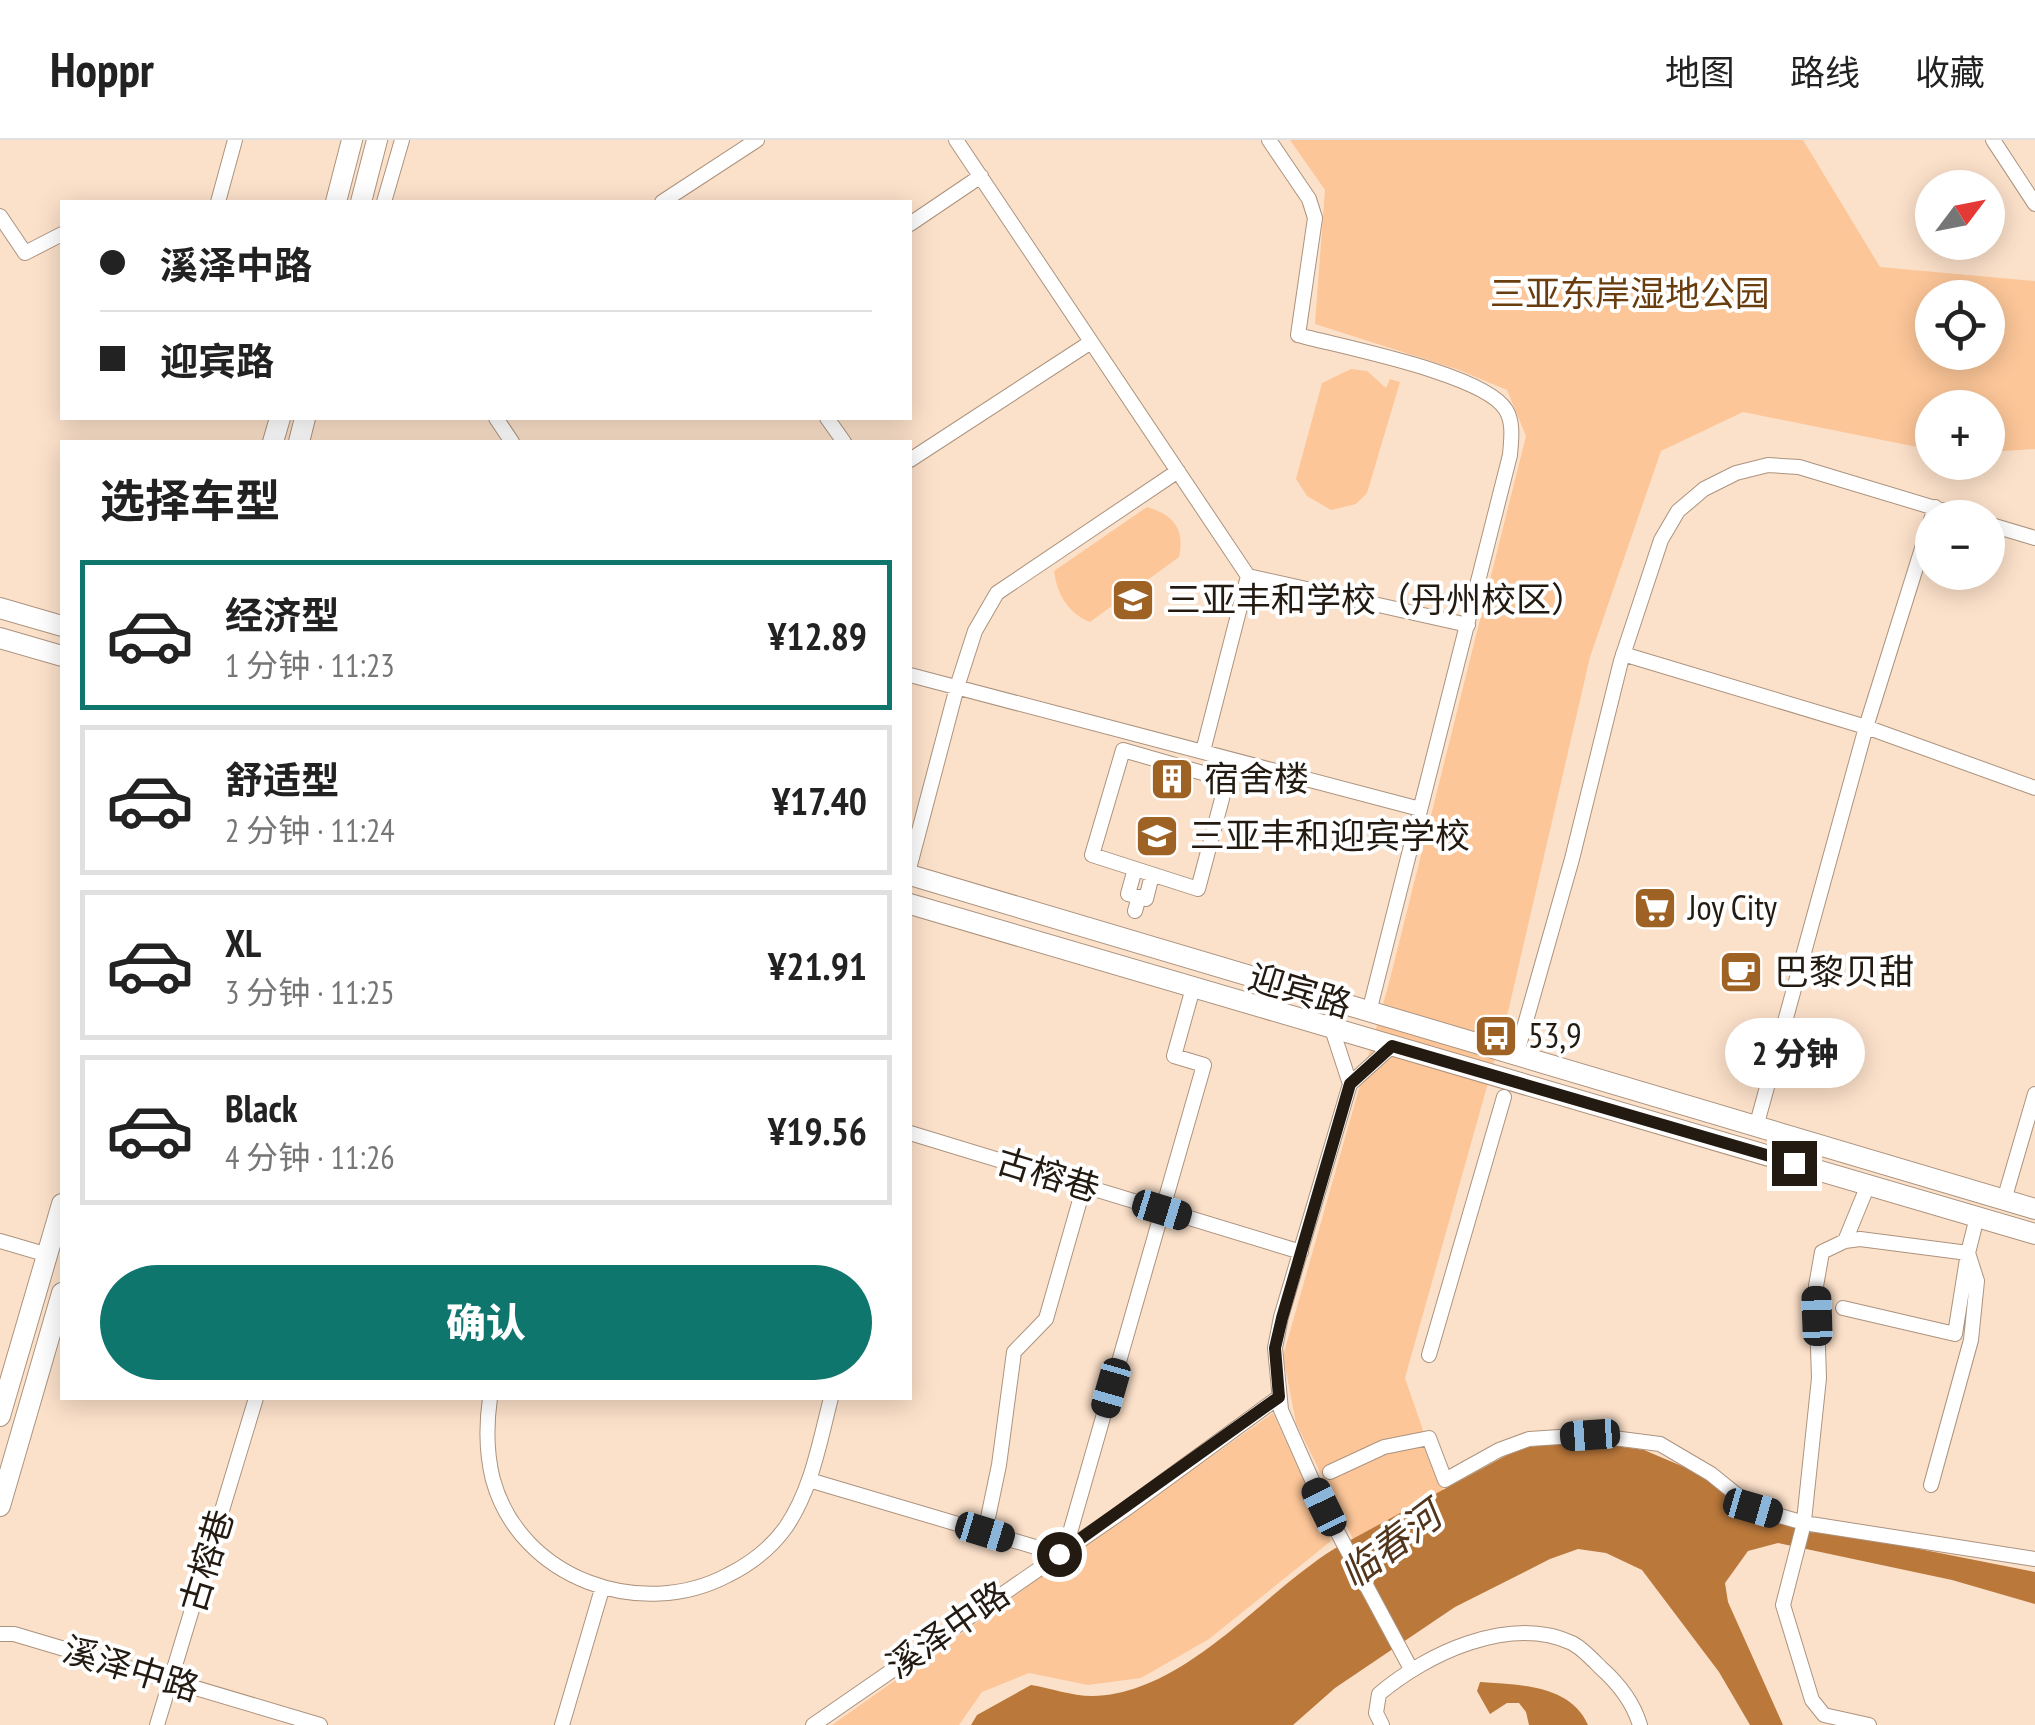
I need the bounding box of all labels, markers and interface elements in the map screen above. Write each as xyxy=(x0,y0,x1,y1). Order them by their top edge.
text: Hoppr xyxy=(50,38,154,100)
text: 地图 xyxy=(1665,49,1735,95)
text: 路线 xyxy=(1790,49,1860,95)
text: 收藏 xyxy=(1915,49,1985,95)
north arrow xyxy=(1915,170,2005,260)
map controls xyxy=(1915,170,2005,590)
text: 溪泽中路 xyxy=(160,240,312,289)
park label: 三亚东岸湿地公园 xyxy=(1490,270,1770,316)
button: locate xyxy=(1915,280,2005,370)
text: 迎宾路 xyxy=(160,336,274,385)
button: + xyxy=(1915,390,2005,480)
text: 选择车型 xyxy=(100,471,280,529)
button: − xyxy=(1915,500,2005,590)
place label: 三亚丰和学校（丹州校区） xyxy=(1166,576,1586,622)
school or university icon: 三亚丰和学校（丹州校区） xyxy=(1110,577,1156,623)
icon: car xyxy=(105,590,195,680)
text: 经济型 xyxy=(225,590,339,639)
text: ¥12.89 xyxy=(768,611,867,660)
text: 1 分钟 · 11:23 xyxy=(225,644,395,686)
icon: car xyxy=(105,755,195,845)
text: 舒适型 xyxy=(225,755,339,804)
place label: 宿舍楼 xyxy=(1204,755,1309,801)
building icon: 宿舍楼 xyxy=(1149,756,1195,802)
text: ¥17.40 xyxy=(772,776,867,825)
text: 2 分钟 · 11:24 xyxy=(225,809,395,851)
place label: 三亚丰和迎宾学校 xyxy=(1190,812,1470,858)
school or university icon: 三亚丰和迎宾学校 xyxy=(1134,813,1180,859)
place label: Joy City xyxy=(1687,884,1778,930)
supermarket icon: Joy City xyxy=(1632,885,1678,931)
text: XL xyxy=(225,918,261,967)
icon: car xyxy=(105,920,195,1010)
text: ¥21.91 xyxy=(768,941,867,990)
place label: 巴黎贝甜 xyxy=(1774,948,1914,994)
cafe icon: 巴黎贝甜 xyxy=(1718,949,1764,995)
street label: 迎宾路 xyxy=(1243,953,1357,1027)
text: 3 分钟 · 11:25 xyxy=(225,971,395,1013)
place label: 53,9 xyxy=(1528,1012,1582,1058)
bus stop icon: 53,9 xyxy=(1473,1013,1519,1059)
callout: 2 分钟 xyxy=(1724,1018,1864,1088)
text: 2 分钟 xyxy=(1752,1032,1838,1074)
text: Black xyxy=(225,1083,298,1132)
icon: car xyxy=(105,1085,195,1175)
text: ¥19.56 xyxy=(768,1106,867,1155)
text: 4 分钟 · 11:26 xyxy=(225,1136,395,1178)
street label: 古榕巷 xyxy=(991,1137,1105,1211)
route end xyxy=(1772,1141,1817,1186)
car xyxy=(1129,1187,1195,1233)
button: 确认 xyxy=(100,1265,872,1380)
car xyxy=(1801,1285,1833,1347)
car xyxy=(1088,1355,1134,1421)
car xyxy=(1559,1418,1621,1452)
car xyxy=(1297,1473,1351,1541)
car xyxy=(1720,1485,1786,1531)
water label: 临春河 xyxy=(1330,1486,1456,1598)
street label: 古榕巷 xyxy=(169,1504,243,1618)
car xyxy=(952,1509,1018,1555)
route start xyxy=(1037,1532,1082,1577)
street label: 溪泽中路 xyxy=(877,1570,1018,1688)
street label: 溪泽中路 xyxy=(58,1626,205,1711)

